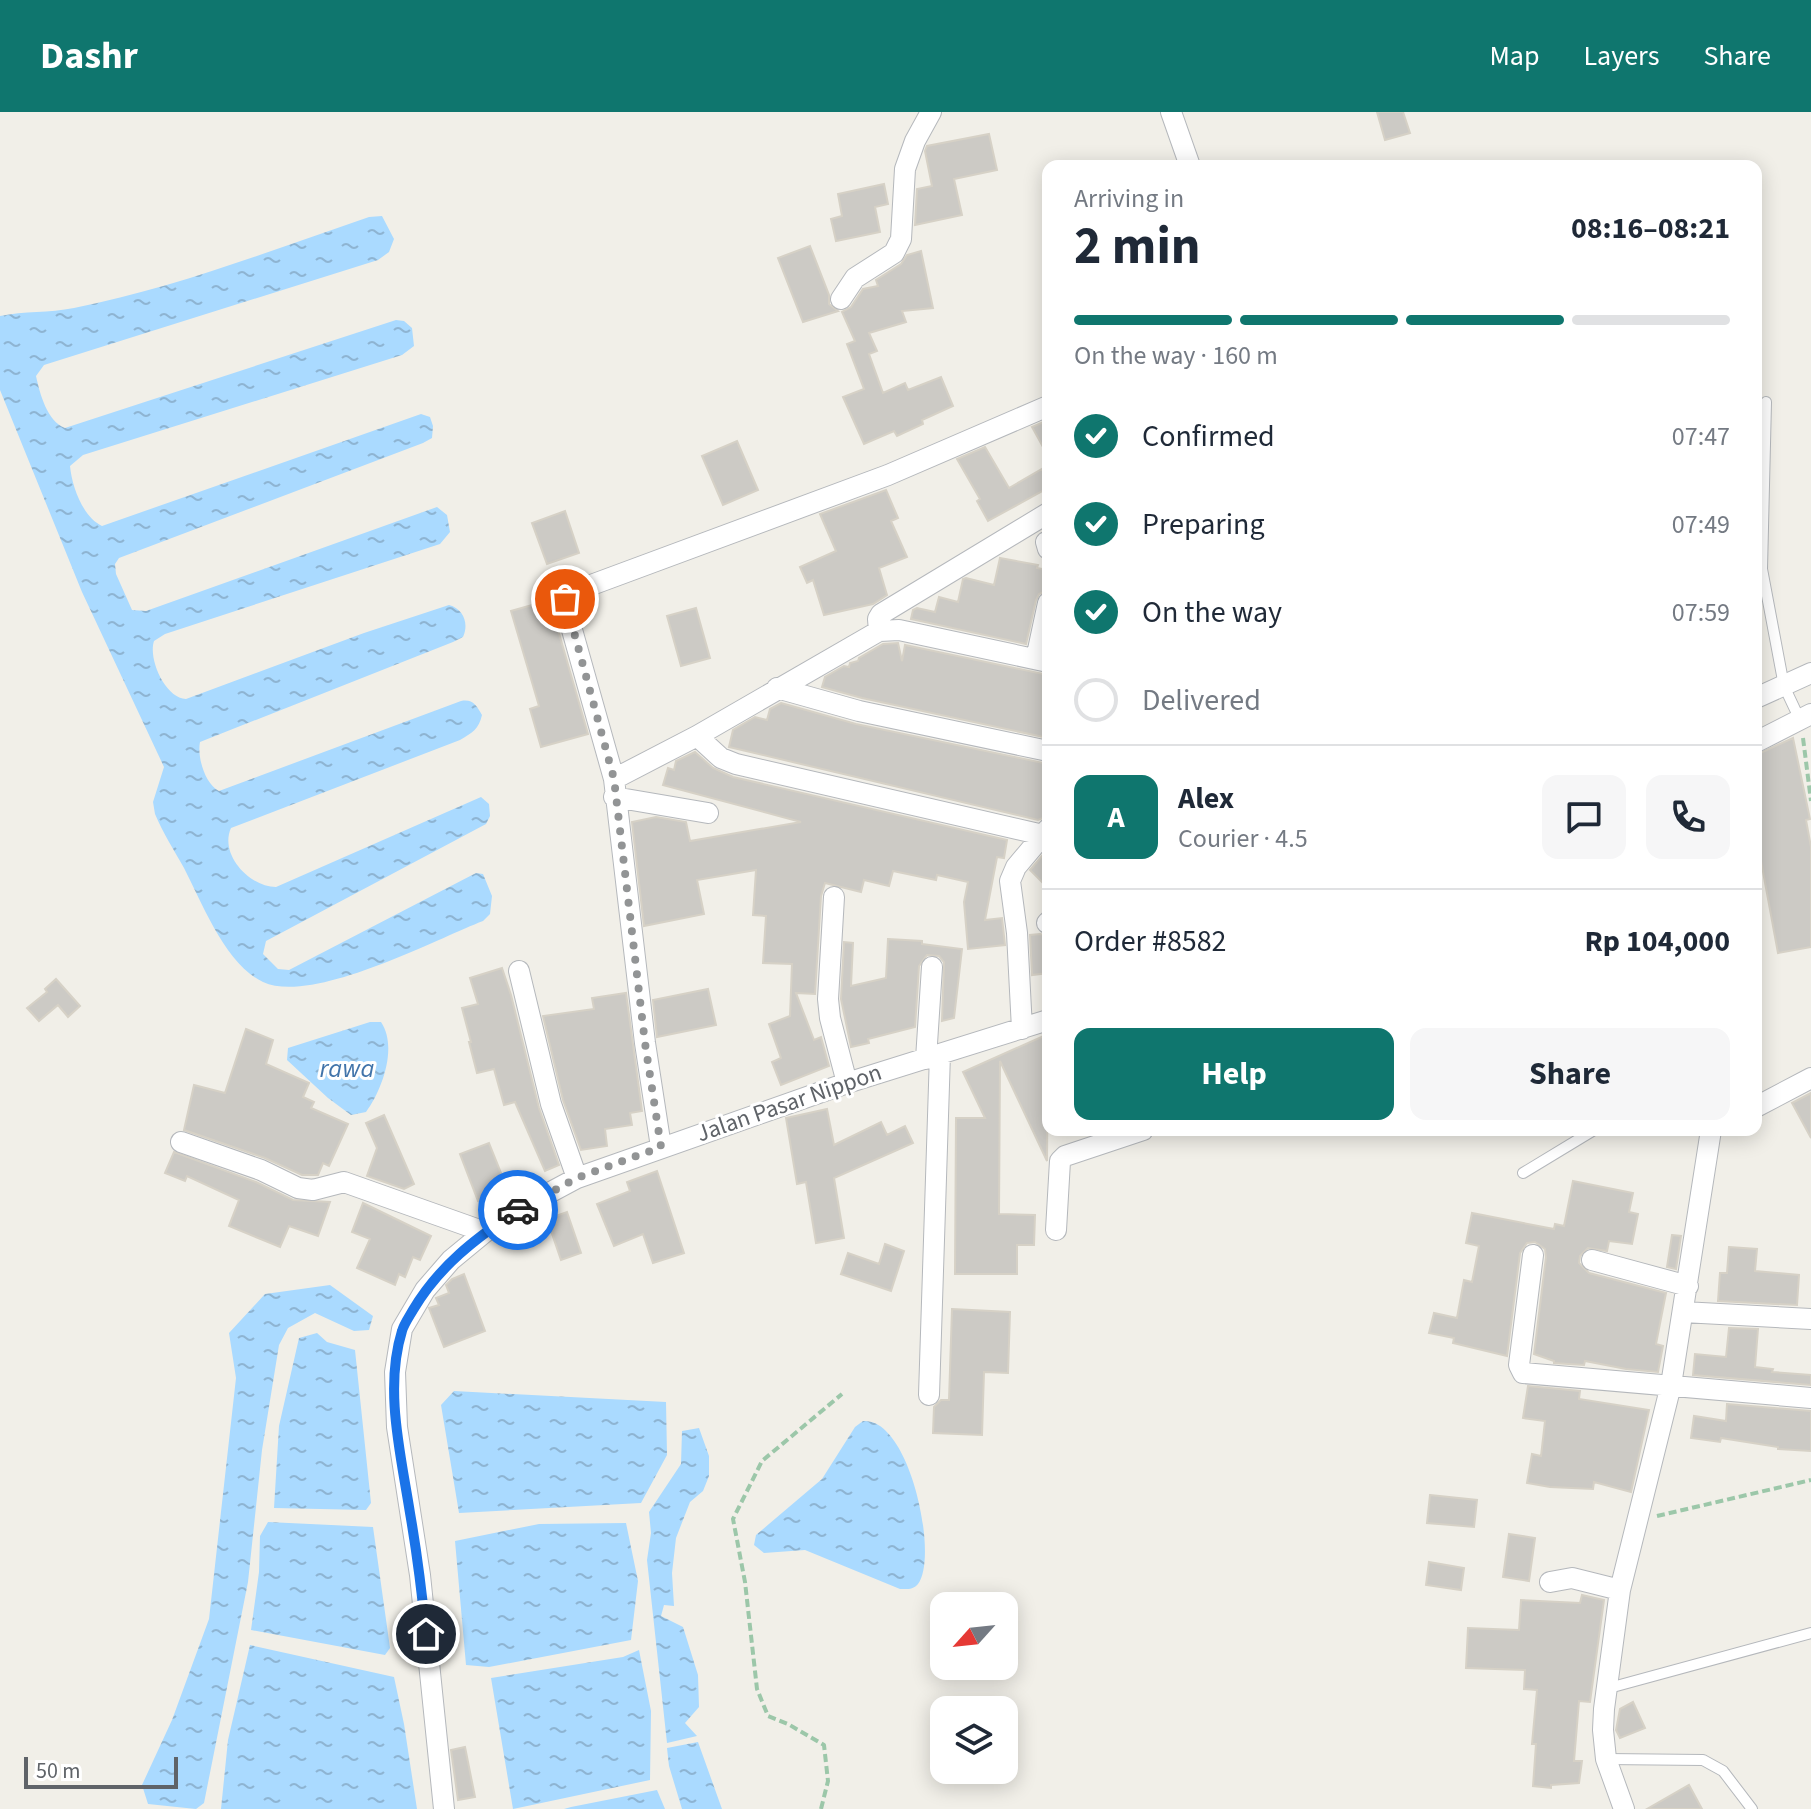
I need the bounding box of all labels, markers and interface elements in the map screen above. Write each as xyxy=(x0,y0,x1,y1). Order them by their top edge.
text: Dashr xyxy=(40,29,138,83)
text: Map xyxy=(1489,36,1539,76)
text: Layers xyxy=(1583,36,1659,76)
text: Share xyxy=(1703,36,1771,76)
text: Arriving in xyxy=(1074,180,1184,217)
text: 08:16–08:21 xyxy=(1571,207,1730,250)
text: 2 min xyxy=(1074,210,1201,284)
text: On the way · 160 m xyxy=(1074,337,1278,374)
icon: check xyxy=(1074,414,1118,458)
text: Confirmed xyxy=(1142,415,1275,458)
text: 07:47 xyxy=(1672,418,1730,455)
icon: check xyxy=(1074,502,1118,546)
text: Preparing xyxy=(1142,503,1265,546)
text: 07:49 xyxy=(1672,506,1730,543)
pin xyxy=(531,565,599,633)
icon: bag xyxy=(543,577,587,621)
icon: check xyxy=(1074,590,1118,634)
text: On the way xyxy=(1142,591,1282,634)
text: 07:59 xyxy=(1672,594,1730,631)
text: Delivered xyxy=(1142,679,1261,722)
button: chat xyxy=(1542,775,1626,859)
button: phone xyxy=(1646,775,1730,859)
text: Alex xyxy=(1178,777,1234,820)
text: A xyxy=(1107,796,1125,839)
text: Courier · 4.5 xyxy=(1178,820,1308,857)
text: Order #8582 xyxy=(1074,920,1227,963)
text: Rp 104,000 xyxy=(1584,920,1730,963)
button: Help xyxy=(1074,1028,1394,1120)
button: Share xyxy=(1410,1028,1730,1120)
water label: rawa xyxy=(320,1050,374,1087)
street label: Jalan Pasar Nippon xyxy=(692,1055,886,1151)
courier xyxy=(478,1170,558,1250)
icon: car xyxy=(496,1188,540,1232)
north arrow xyxy=(930,1592,1018,1680)
map controls xyxy=(930,1592,1018,1784)
pin xyxy=(392,1600,460,1668)
icon: home xyxy=(404,1612,448,1656)
button: layers xyxy=(930,1696,1018,1784)
scale bar xyxy=(24,1753,178,1789)
text: 50 m xyxy=(36,1755,81,1787)

